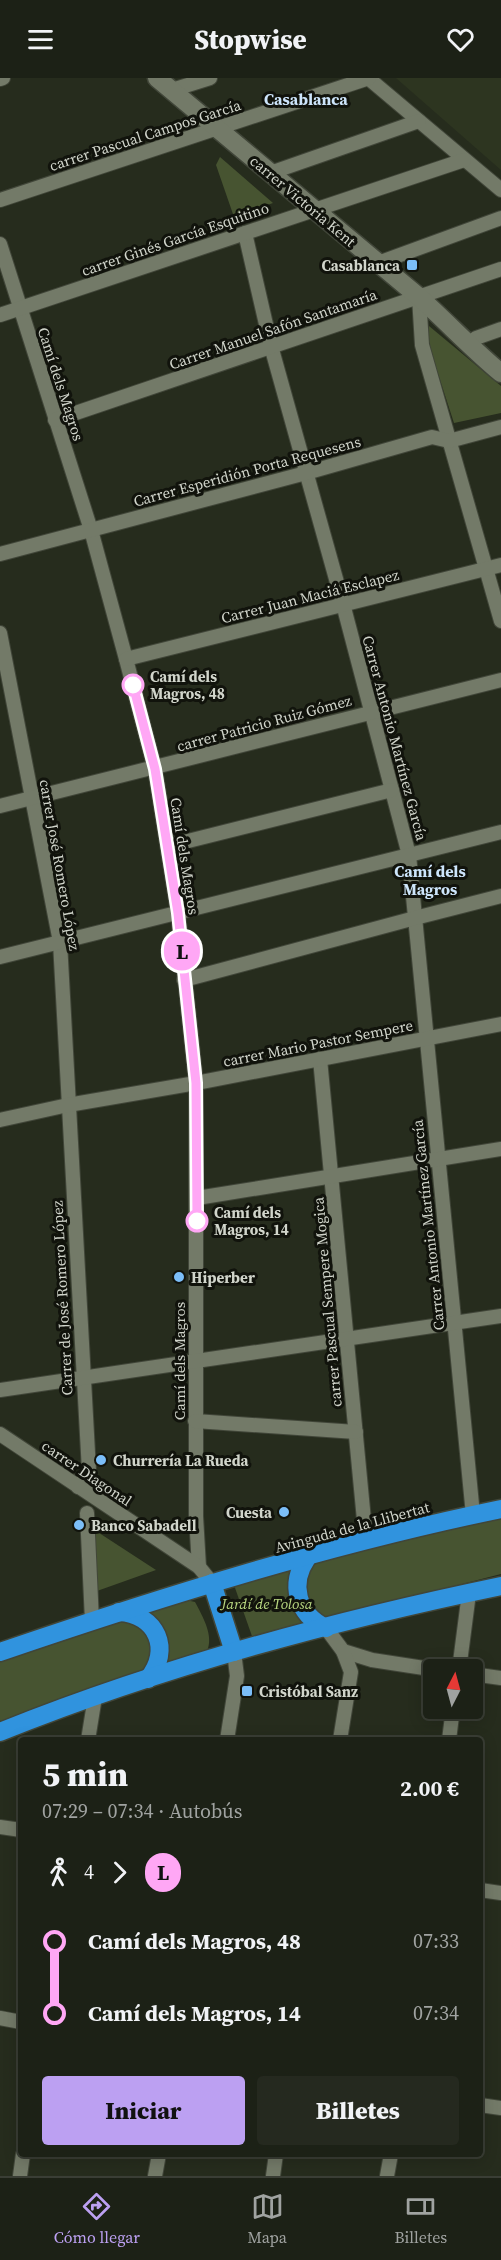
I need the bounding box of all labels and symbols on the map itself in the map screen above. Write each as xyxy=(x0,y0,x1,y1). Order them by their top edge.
district label: Casablanca xyxy=(264,88,348,110)
street label: carrer Pascual Campos García xyxy=(47,94,244,176)
street label: carrer Victoria Kent xyxy=(246,150,360,252)
street label: carrer Ginés García Esquitino xyxy=(78,197,272,281)
place label: Casablanca xyxy=(321,255,401,276)
marker: Casablanca xyxy=(405,258,419,272)
street label: Carrer Manuel Safón Santamaría xyxy=(166,283,380,374)
street label: Camí dels Magros xyxy=(33,324,89,444)
street label: Carrer Esperidión Porta Requesens xyxy=(131,431,363,511)
street label: Carrer Juan Maciá Esclapez xyxy=(219,564,401,628)
street label: Carrer Antonio Martínez García xyxy=(357,633,433,843)
place label: Camí dels Magros, 48 xyxy=(150,666,225,704)
marker: Camí dels Magros, 48 xyxy=(122,674,144,696)
street label: carrer Patricio Ruiz Gómez xyxy=(174,689,354,756)
street label: carrer José Romero López xyxy=(35,778,85,952)
street label: Camí dels Magros xyxy=(165,796,205,916)
district label: Camí dels Magros xyxy=(394,860,466,900)
line badge: L xyxy=(162,932,201,970)
street label: carrer Mario Pastor Sempere xyxy=(221,1014,415,1072)
street label: Carrer Antonio Martínez García xyxy=(406,1118,450,1331)
street label: carrer Pascual Sempere Mogica xyxy=(307,1196,347,1408)
street label: Carrer de José Romero López xyxy=(46,1200,78,1396)
place label: Camí dels Magros, 14 xyxy=(214,1202,289,1240)
marker: Camí dels Magros, 14 xyxy=(186,1210,208,1232)
place label: Hiperber xyxy=(191,1267,255,1288)
marker: Hiperber xyxy=(172,1270,186,1284)
street label: Camí dels Magros xyxy=(169,1302,190,1420)
street label: carrer Diagonal xyxy=(38,1435,137,1511)
place label: Churrería La Rueda xyxy=(113,1450,249,1471)
marker: Churrería La Rueda xyxy=(94,1453,108,1467)
street label: Avinguda de la Llibertat xyxy=(272,1496,432,1558)
place label: Cuesta xyxy=(226,1502,273,1523)
marker: Cuesta xyxy=(277,1505,291,1519)
place label: Banco Sabadell xyxy=(91,1515,197,1536)
marker: Banco Sabadell xyxy=(72,1518,86,1532)
park label: Jardí de Tolosa xyxy=(219,1593,313,1614)
north arrow xyxy=(423,1659,483,1719)
place label: Cristóbal Sanz xyxy=(259,1681,358,1702)
marker: Cristóbal Sanz xyxy=(240,1684,254,1698)

